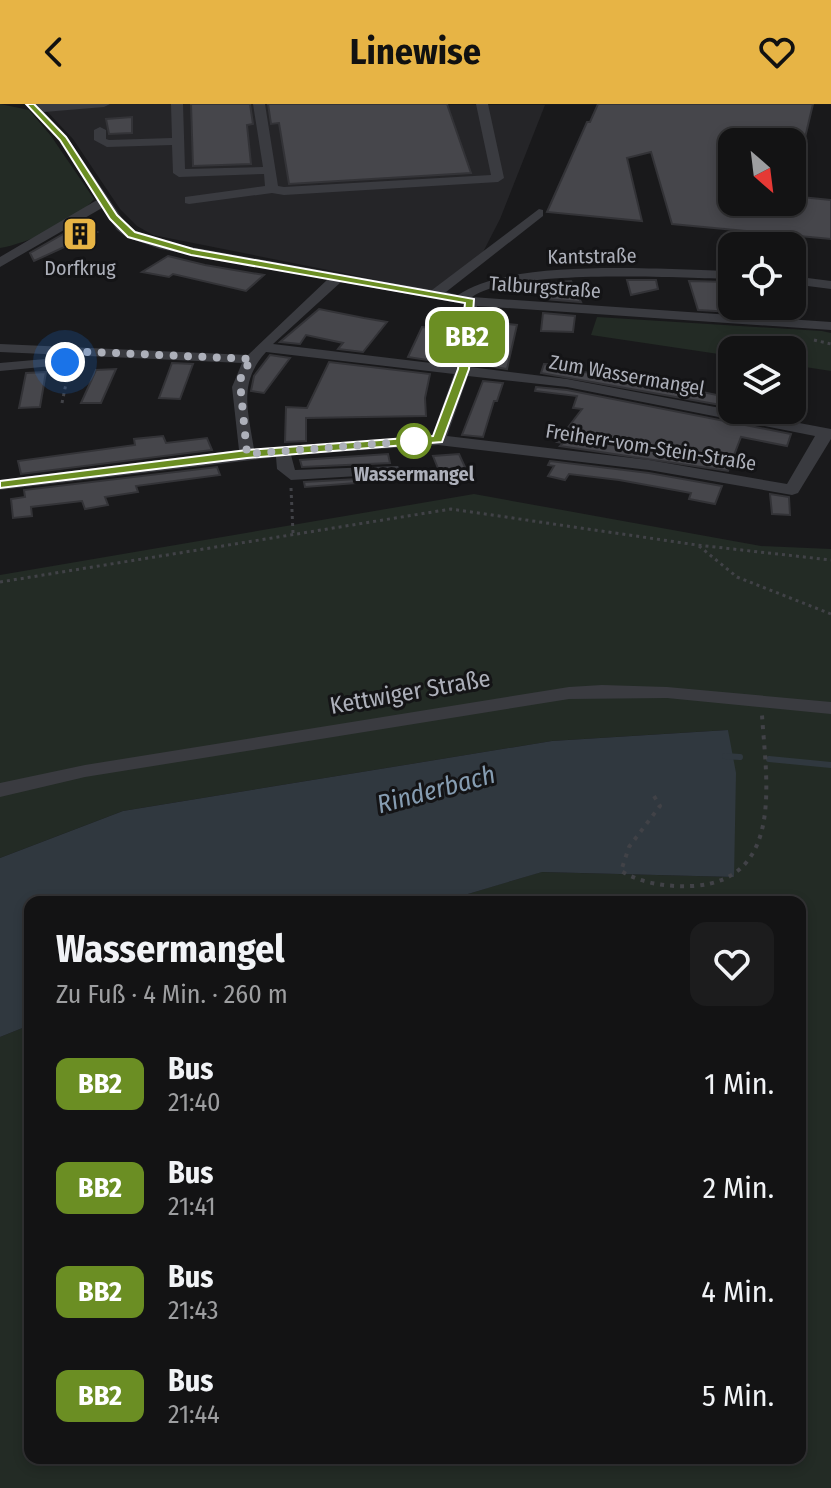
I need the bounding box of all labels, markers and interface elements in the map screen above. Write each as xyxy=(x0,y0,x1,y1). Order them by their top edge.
icon: back xyxy=(32,30,76,74)
text: Linewise xyxy=(350,30,481,74)
icon: heart xyxy=(755,30,799,74)
north arrow xyxy=(718,128,806,216)
map controls xyxy=(718,128,806,424)
building icon: Dorfkrug xyxy=(61,215,99,253)
button: locate xyxy=(718,232,806,320)
street label: Kantstraße xyxy=(547,243,637,269)
place label: Dorfkrug xyxy=(44,256,116,280)
street label: Talburgstraße xyxy=(488,271,602,303)
line badge: BB2 xyxy=(421,311,513,363)
text: BB2 xyxy=(445,320,489,353)
button: layers xyxy=(718,336,806,424)
your location xyxy=(45,342,85,382)
street label: Zum Wassermangel xyxy=(547,350,707,400)
street label: Freiherr-vom-Stein-Straße xyxy=(544,418,758,476)
marker: Wassermangel xyxy=(397,424,431,458)
place label: Wassermangel xyxy=(354,462,475,486)
street label: Kettwiger Straße xyxy=(328,664,492,720)
water label: Rinderbach xyxy=(374,759,499,820)
button: heart xyxy=(690,922,774,1006)
text: Wassermangel xyxy=(56,926,285,972)
text: Zu Fuß · 4 Min. · 260 m xyxy=(56,979,288,1010)
text: Bus xyxy=(168,1051,213,1087)
text: 1 Min. xyxy=(704,1066,774,1102)
text: BB2 xyxy=(78,1067,122,1100)
text: 21:40 xyxy=(168,1087,221,1118)
text: Bus xyxy=(168,1155,213,1191)
text: 2 Min. xyxy=(703,1170,774,1206)
text: BB2 xyxy=(78,1171,122,1204)
text: 21:41 xyxy=(168,1191,216,1222)
text: Bus xyxy=(168,1259,213,1295)
text: 4 Min. xyxy=(701,1274,774,1310)
text: BB2 xyxy=(78,1275,122,1308)
text: 21:43 xyxy=(168,1295,218,1326)
text: Bus xyxy=(168,1363,213,1399)
text: 5 Min. xyxy=(702,1378,774,1414)
text: BB2 xyxy=(78,1379,122,1412)
text: 21:44 xyxy=(168,1399,220,1430)

